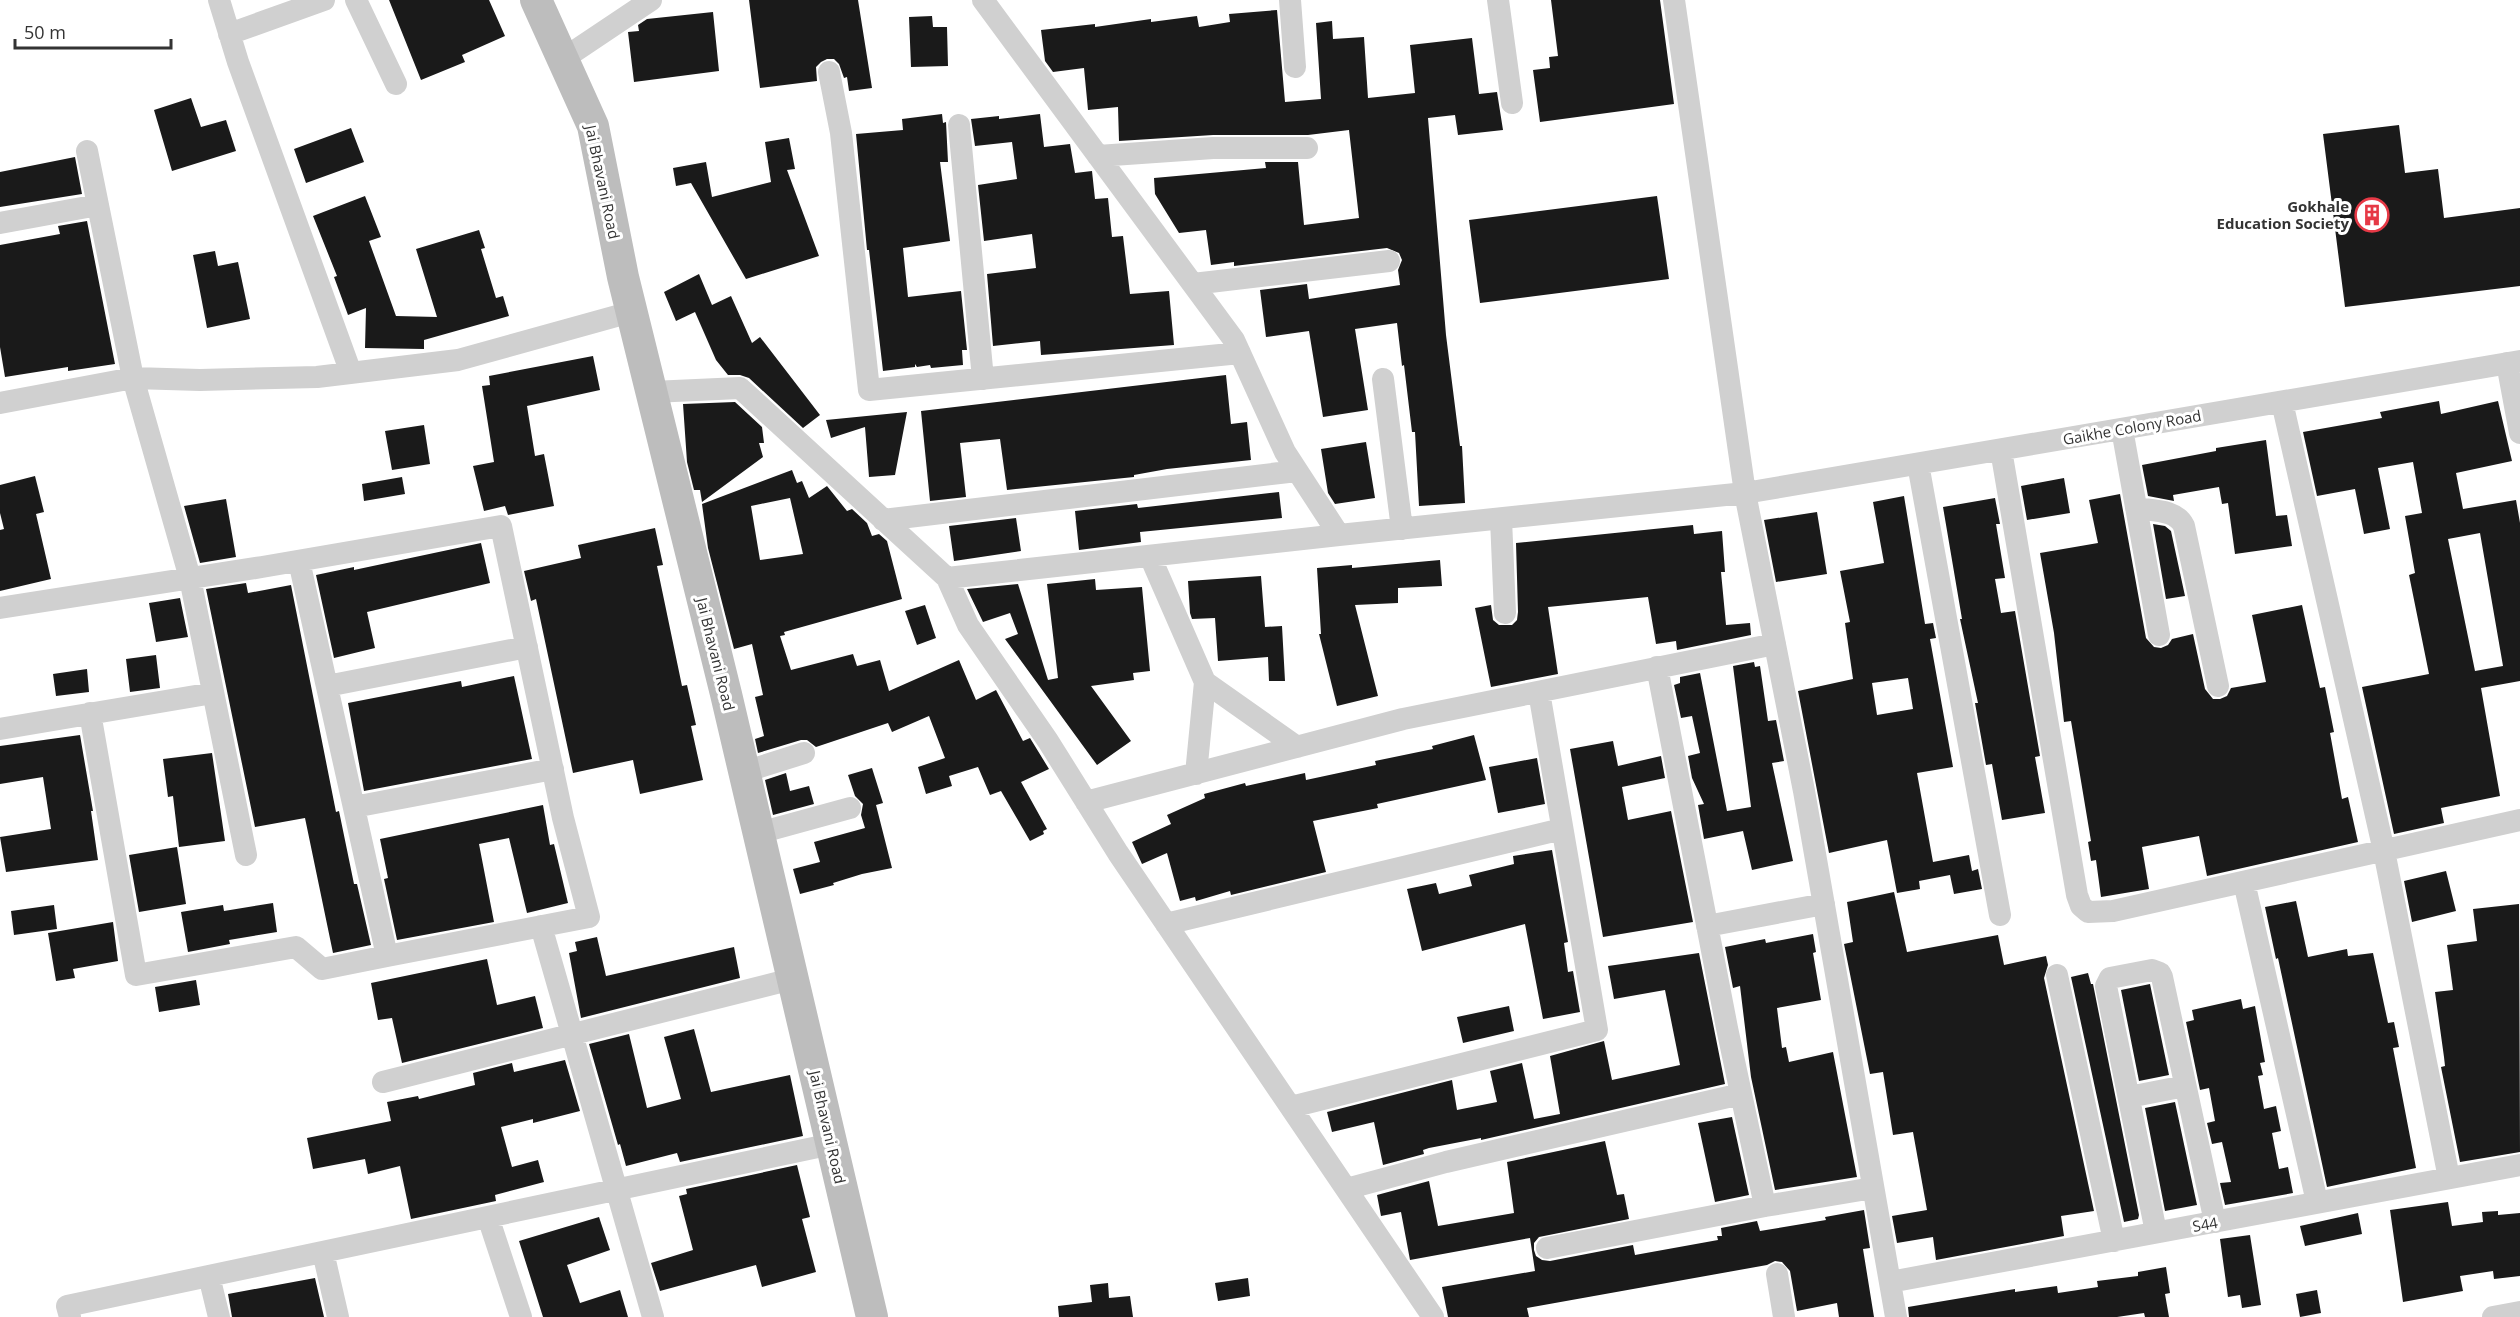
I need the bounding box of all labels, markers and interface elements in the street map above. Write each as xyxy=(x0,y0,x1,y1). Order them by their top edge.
scale bar xyxy=(15,12,171,50)
text: 50 m xyxy=(24,20,66,44)
street label: Jai Bhavani Road xyxy=(581,121,625,241)
place label: Gokhale Education Society xyxy=(2217,196,2349,233)
building icon: Gokhale Education Society xyxy=(2354,197,2390,233)
street label: Gaikhe Colony Road xyxy=(2061,405,2203,449)
street label: Jai Bhavani Road xyxy=(692,593,740,713)
street label: Jai Bhavani Road xyxy=(805,1066,851,1186)
street label: S44 xyxy=(2191,1212,2220,1236)

